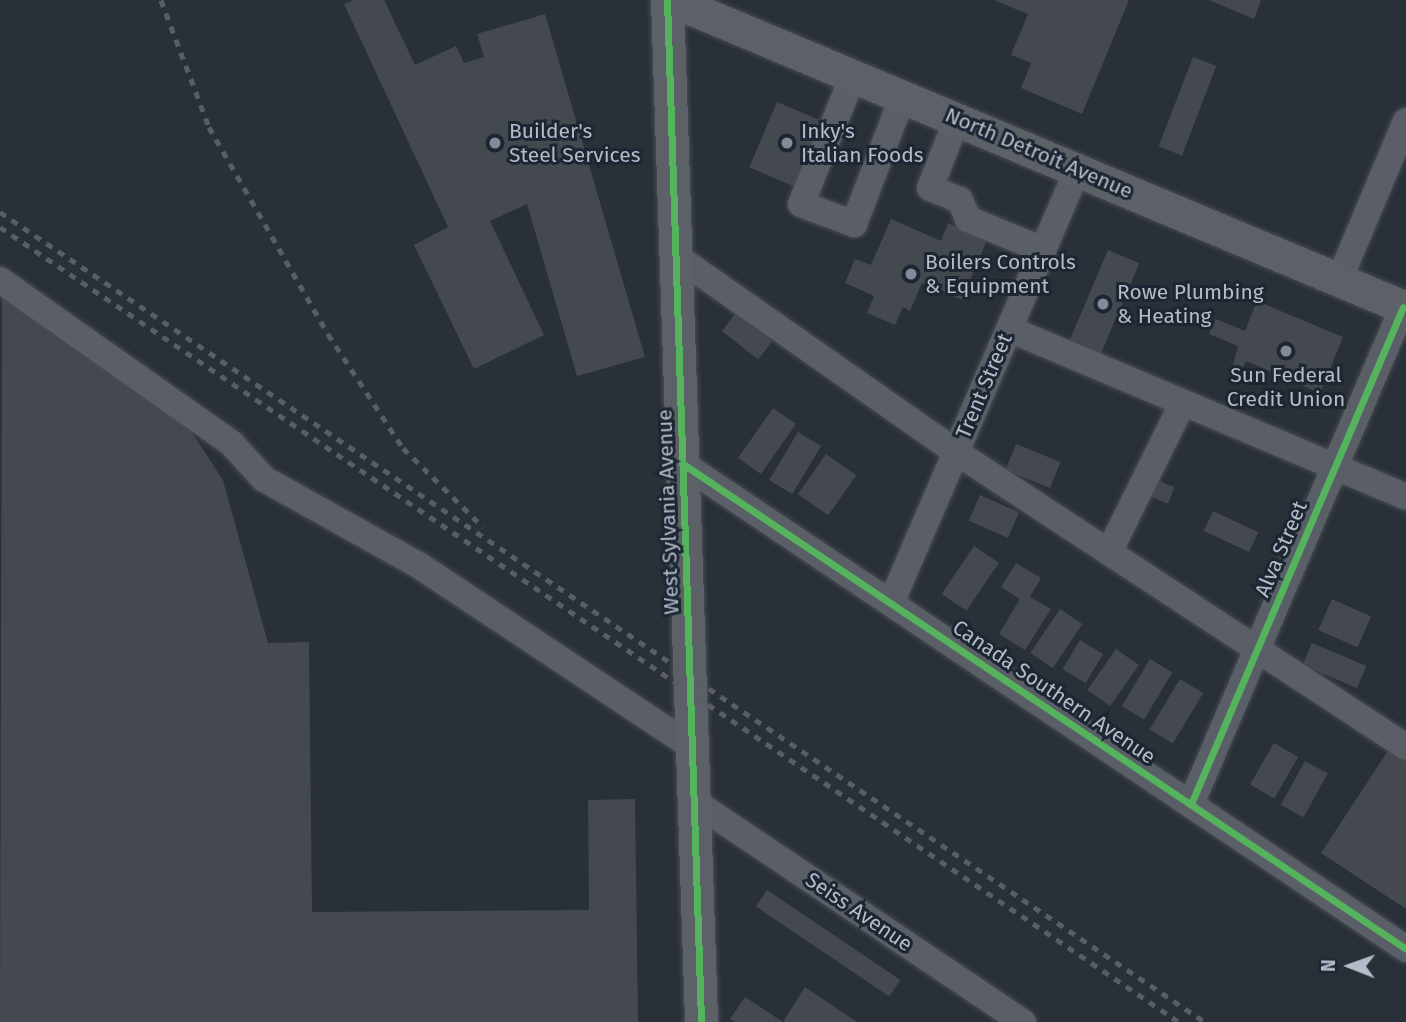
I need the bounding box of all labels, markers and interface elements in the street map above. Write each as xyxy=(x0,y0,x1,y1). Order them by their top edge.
street label: North Detroit Avenue xyxy=(941,102,1137,204)
place label: Builder's Steel Services xyxy=(509,118,640,168)
place label: Inky's Italian Foods xyxy=(801,118,924,168)
marker: Builder's Steel Services xyxy=(487,135,503,151)
marker: Inky's Italian Foods xyxy=(779,135,795,151)
place label: Boilers Controls & Equipment xyxy=(925,249,1076,299)
marker: Boilers Controls & Equipment xyxy=(903,266,919,282)
place label: Rowe Plumbing & Heating xyxy=(1117,279,1264,329)
marker: Rowe Plumbing & Heating xyxy=(1095,296,1111,312)
street label: Trent Street xyxy=(951,330,1017,442)
marker: Sun Federal Credit Union xyxy=(1278,343,1294,359)
place label: Sun Federal Credit Union xyxy=(1227,362,1345,412)
street label: West Sylvania Avenue xyxy=(652,409,684,615)
street label: Alva Street xyxy=(1249,497,1313,601)
street label: Canada Southern Avenue xyxy=(948,615,1160,769)
street label: Seiss Avenue xyxy=(801,867,917,957)
north arrow xyxy=(1315,931,1385,1001)
text: N xyxy=(1317,959,1340,972)

